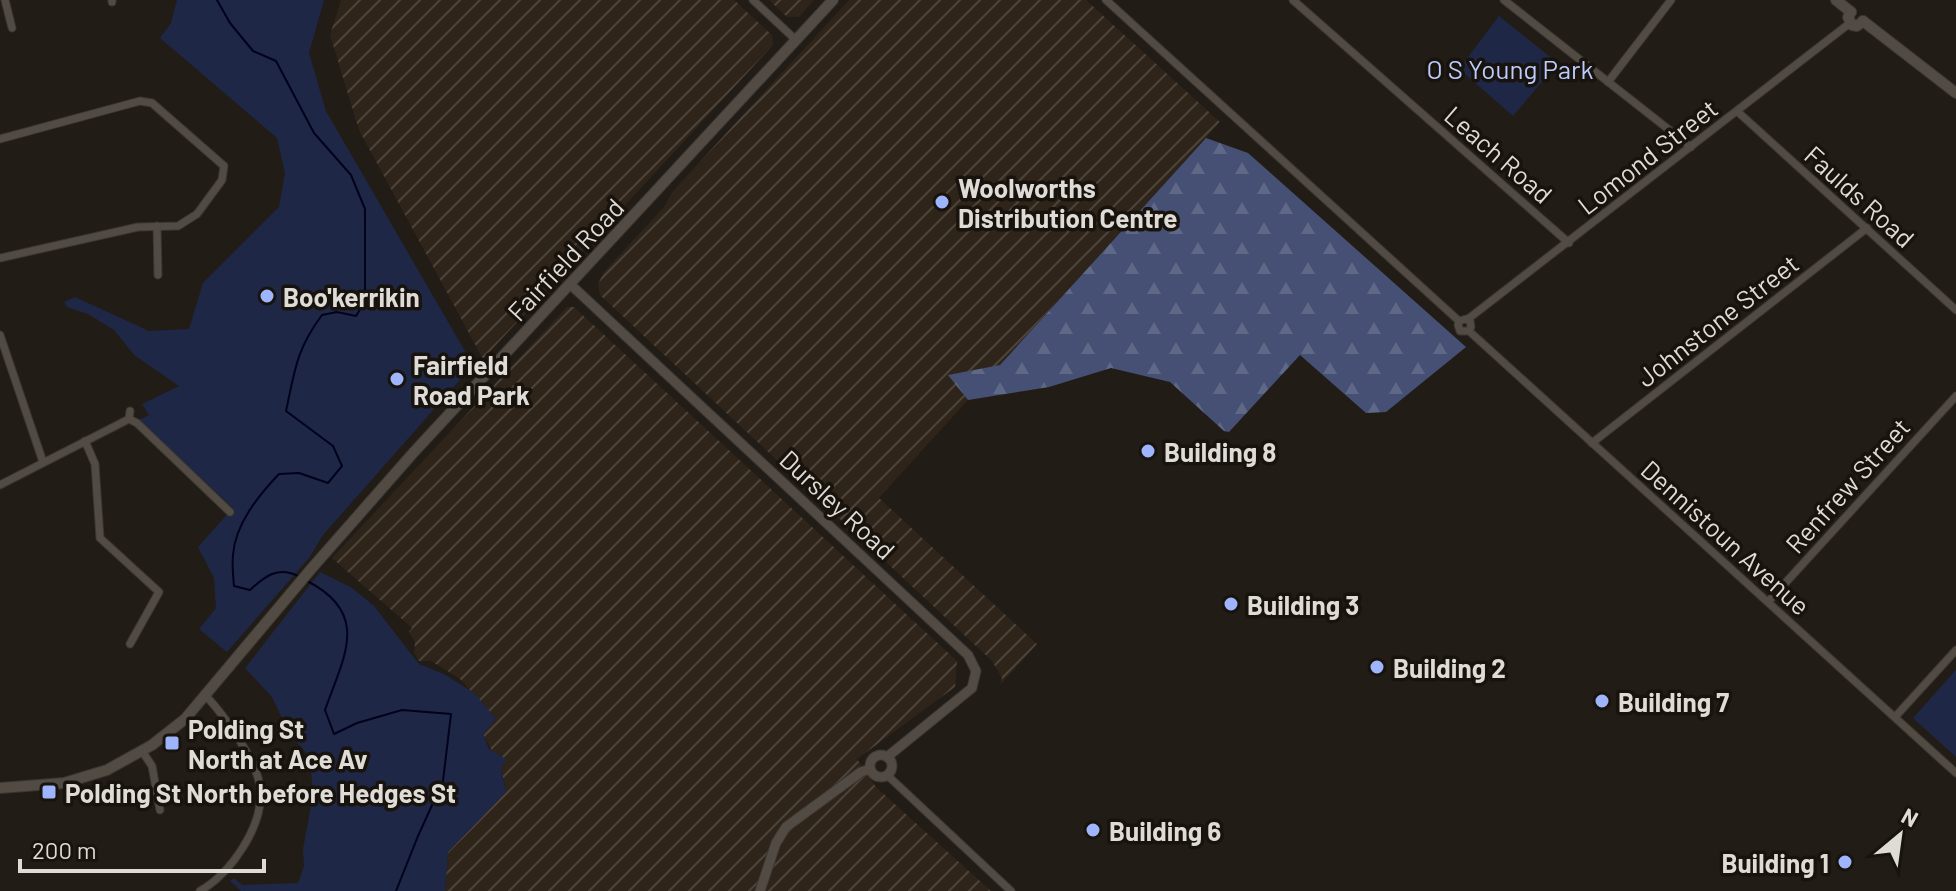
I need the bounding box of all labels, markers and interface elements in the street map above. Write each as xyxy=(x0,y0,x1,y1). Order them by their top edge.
park label: O S Young Park xyxy=(1426,53,1594,84)
street label: Lomond Street xyxy=(1571,92,1723,220)
street label: Leach Road xyxy=(1439,99,1559,209)
street label: Faulds Road xyxy=(1799,139,1921,253)
place label: Woolworths Distribution Centre xyxy=(958,172,1177,233)
street label: Fairfield Road xyxy=(500,191,630,327)
marker: Woolworths Distribution Centre xyxy=(933,193,951,211)
street label: Johnstone Street xyxy=(1630,247,1804,393)
place label: Boo'kerrikin xyxy=(283,281,420,312)
marker: Boo'kerrikin xyxy=(258,287,276,305)
place label: Fairfield Road Park xyxy=(413,349,530,410)
marker: Fairfield Road Park xyxy=(388,370,406,388)
street label: Renfrew Street xyxy=(1778,411,1916,559)
place label: Building 8 xyxy=(1164,436,1276,467)
marker: Building 8 xyxy=(1139,442,1157,460)
street label: Dursley Road xyxy=(774,443,902,565)
street label: Dennistoun Avenue xyxy=(1635,453,1817,621)
place label: Building 3 xyxy=(1247,589,1359,620)
marker: Building 3 xyxy=(1222,595,1240,613)
place label: Building 2 xyxy=(1393,652,1506,683)
marker: Building 2 xyxy=(1368,658,1386,676)
place label: Building 7 xyxy=(1618,686,1729,717)
marker: Building 7 xyxy=(1593,692,1611,710)
place label: Polding St North at Ace Av xyxy=(188,713,368,774)
marker: Polding St North at Ace Av xyxy=(163,734,181,752)
place label: Polding St North before Hedges St xyxy=(65,777,456,808)
marker: Polding St North before Hedges St xyxy=(40,783,58,801)
north arrow xyxy=(1860,795,1940,875)
text: N xyxy=(1897,802,1923,832)
place label: Building 6 xyxy=(1109,815,1221,846)
marker: Building 6 xyxy=(1084,821,1102,839)
scale bar xyxy=(20,823,264,873)
text: 200 m xyxy=(32,835,97,864)
place label: Building 1 xyxy=(1721,847,1829,878)
marker: Building 1 xyxy=(1836,853,1854,871)

